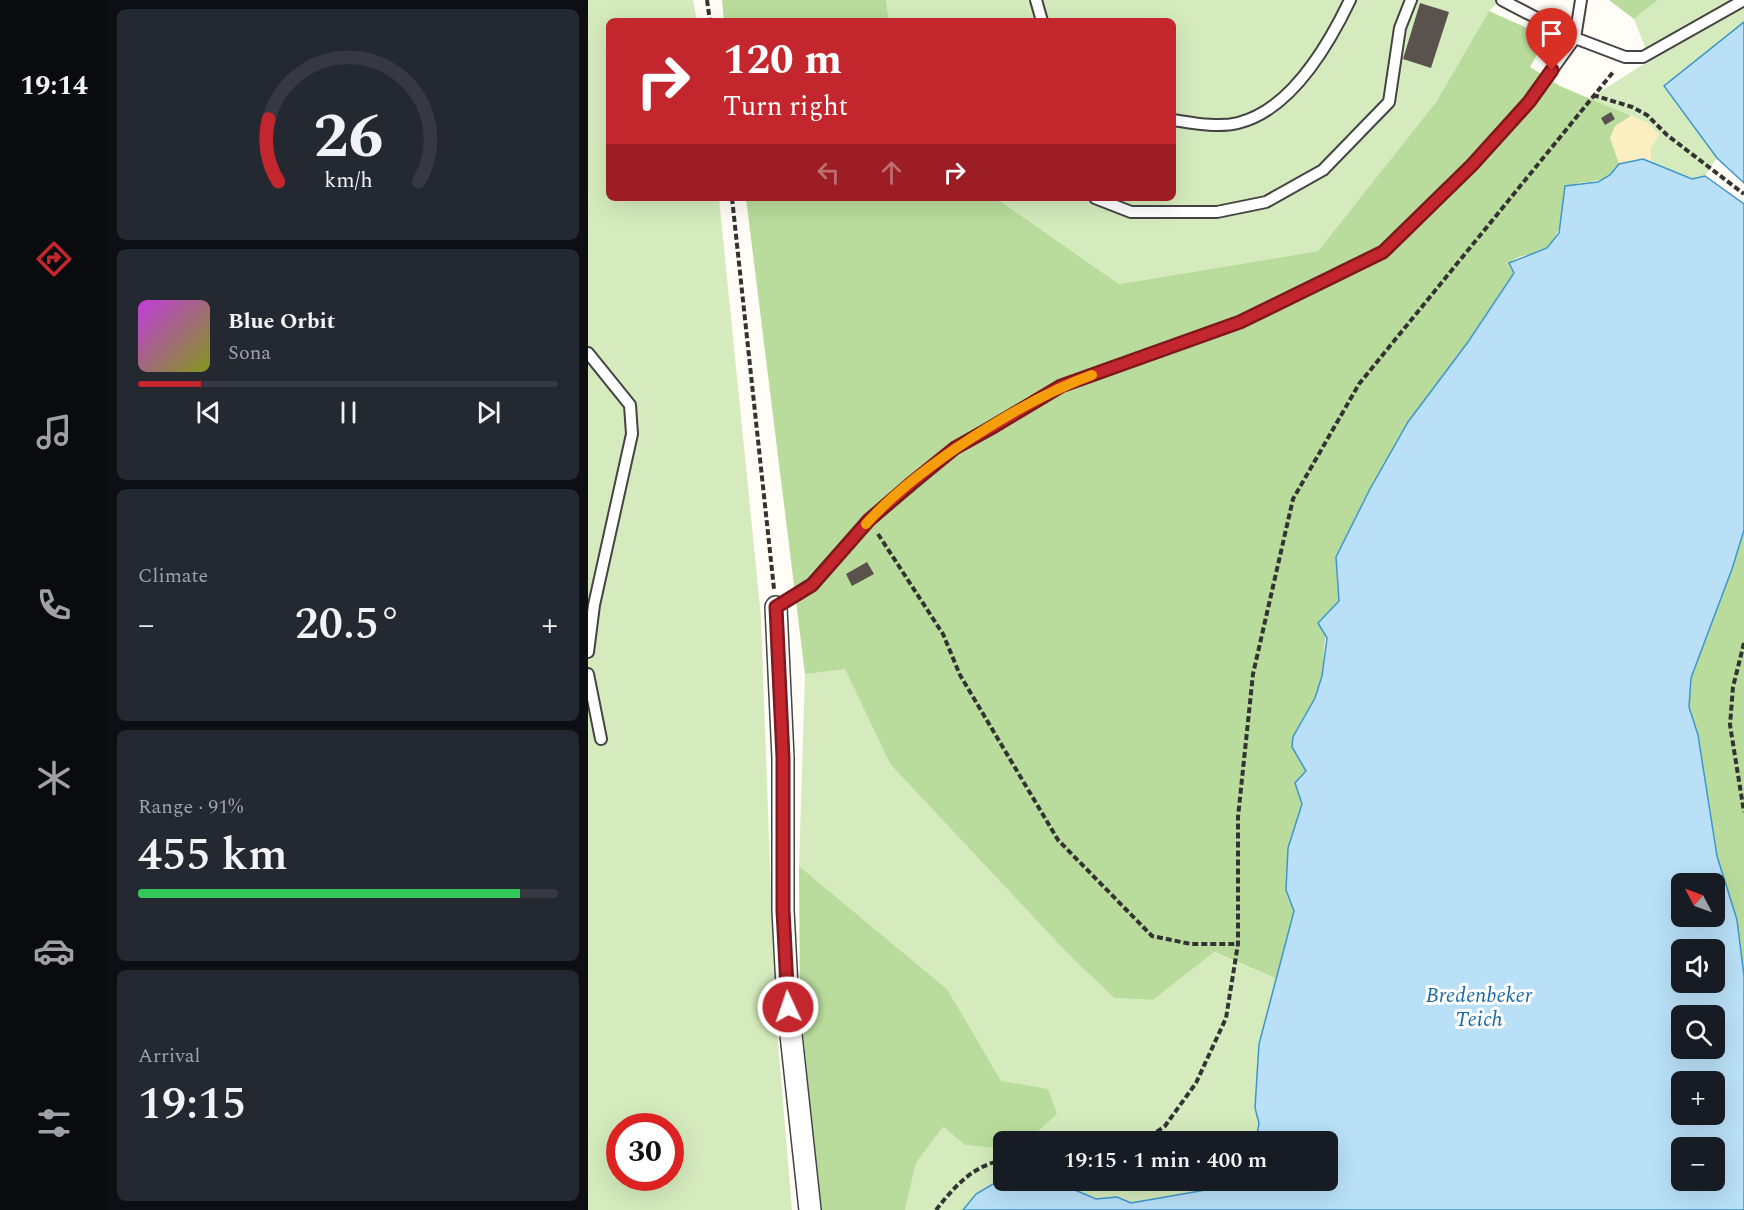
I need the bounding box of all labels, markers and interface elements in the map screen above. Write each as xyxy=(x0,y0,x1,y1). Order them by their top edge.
pin xyxy=(1526,8,1577,70)
icon: arrive xyxy=(1535,17,1568,50)
text: 120 m xyxy=(723,29,842,92)
icon: right xyxy=(624,42,702,120)
text: 19:14 xyxy=(20,65,88,107)
text: Turn right xyxy=(723,86,848,128)
text: 26 xyxy=(313,90,383,185)
icon: left xyxy=(812,156,845,189)
icon: ahead xyxy=(875,156,908,189)
icon: right xyxy=(938,156,971,189)
text: km/h xyxy=(324,164,372,197)
icon: directions xyxy=(33,238,75,280)
text: Blue Orbit xyxy=(228,305,335,338)
text: Sona xyxy=(228,338,271,368)
icon: previous xyxy=(192,396,225,429)
icon: pause xyxy=(332,396,365,429)
icon: next xyxy=(472,396,505,429)
icon: music xyxy=(33,411,75,453)
text: Climate xyxy=(138,561,208,591)
icon: phone xyxy=(33,584,75,626)
text: 20.5° xyxy=(295,590,401,659)
text: − xyxy=(138,600,155,650)
text: + xyxy=(541,600,558,650)
icon: climate xyxy=(33,757,75,799)
text: Range · 91% xyxy=(138,792,243,822)
text: 455 km xyxy=(138,821,288,890)
north arrow xyxy=(1671,873,1725,927)
map controls xyxy=(1671,873,1725,1191)
icon: car xyxy=(33,930,75,972)
button: sound xyxy=(1671,939,1725,993)
position arrow xyxy=(756,975,820,1039)
water label: Bredenbeker Teich xyxy=(1426,980,1533,1036)
button: search xyxy=(1671,1005,1725,1059)
text: Arrival xyxy=(138,1041,200,1071)
text: 19:15 xyxy=(138,1070,246,1139)
button: + xyxy=(1671,1071,1725,1125)
icon: filters xyxy=(33,1102,75,1144)
speed limit sign: 30 xyxy=(606,1113,684,1191)
button: − xyxy=(1671,1137,1725,1191)
text: 19:15 · 1 min · 400 m xyxy=(1064,1144,1267,1177)

